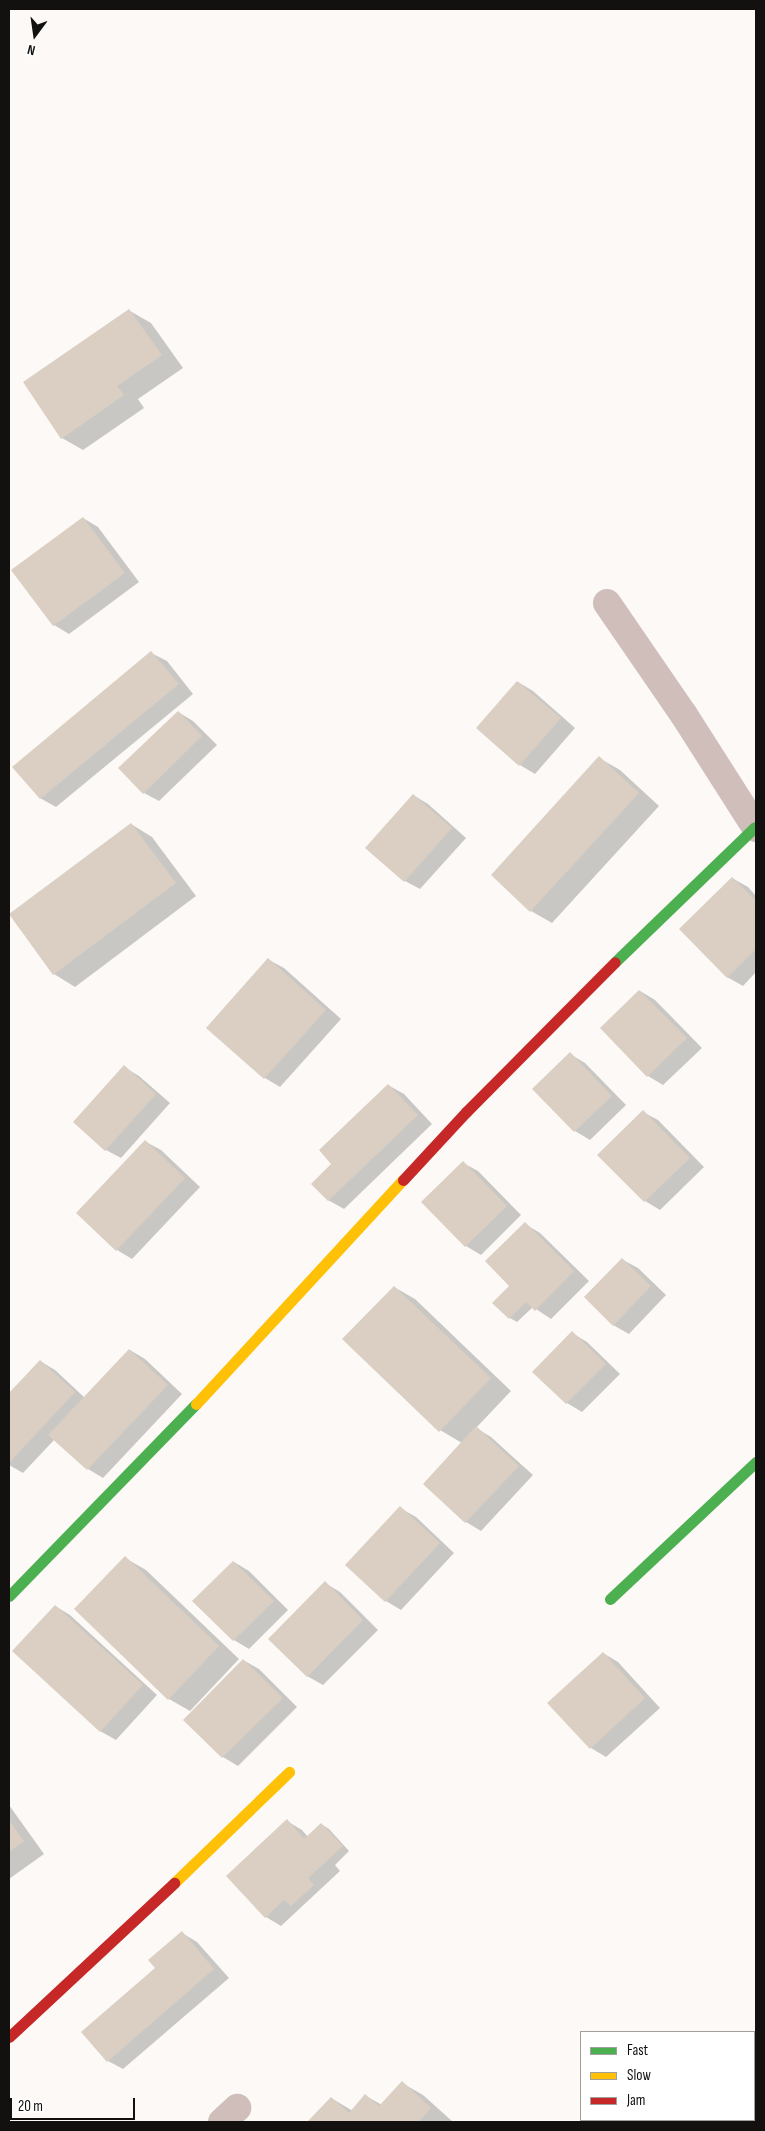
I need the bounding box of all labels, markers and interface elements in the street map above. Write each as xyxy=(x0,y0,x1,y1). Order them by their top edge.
north arrow xyxy=(10,10,60,60)
text: N xyxy=(26,41,37,59)
legend xyxy=(580,2031,755,2121)
text: Fast xyxy=(627,2041,648,2060)
text: Slow xyxy=(627,2066,651,2085)
scale bar xyxy=(12,2088,138,2120)
text: Jam xyxy=(627,2091,645,2110)
text: 20 m xyxy=(18,2097,43,2116)

